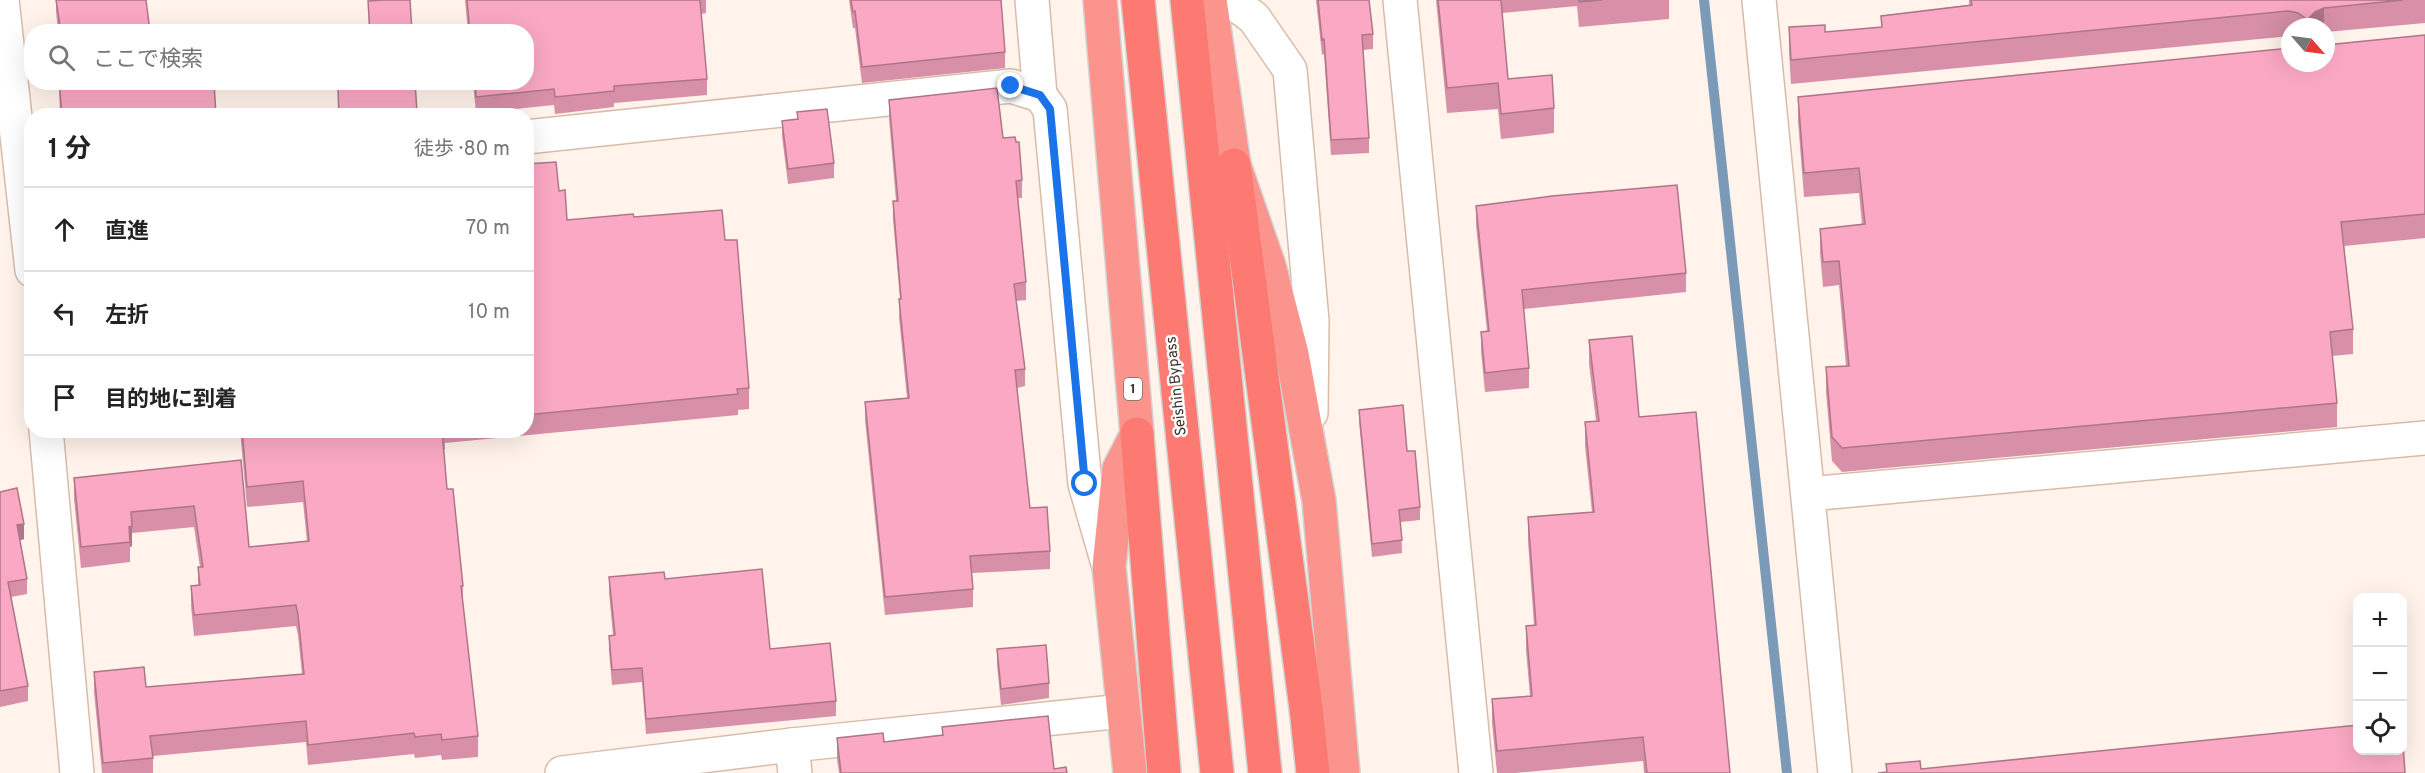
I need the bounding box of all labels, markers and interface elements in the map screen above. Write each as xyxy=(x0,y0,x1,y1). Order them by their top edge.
north arrow xyxy=(2281,18,2335,72)
search box xyxy=(24,24,534,90)
icon: search xyxy=(45,41,78,74)
text: ここで検索 xyxy=(93,47,203,74)
route end xyxy=(997,72,1023,98)
text: 1 分 xyxy=(48,134,91,167)
text: 徒歩 · 80 m xyxy=(414,137,510,163)
icon: ahead xyxy=(48,213,81,246)
text: 70 m xyxy=(466,216,510,242)
text: 直進 xyxy=(105,219,149,246)
icon: left xyxy=(48,297,81,330)
text: 10 m xyxy=(468,300,510,326)
text: 左折 xyxy=(105,303,149,330)
street label: Seishin Bypass xyxy=(1162,335,1192,437)
road number: 1 xyxy=(1124,378,1142,400)
icon: arrive xyxy=(48,381,81,414)
text: 目的地に到着 xyxy=(105,387,237,414)
route start xyxy=(1071,470,1097,496)
map controls xyxy=(2353,593,2407,755)
button: + xyxy=(2353,593,2407,647)
button: − xyxy=(2353,647,2407,701)
button: locate xyxy=(2353,701,2407,755)

